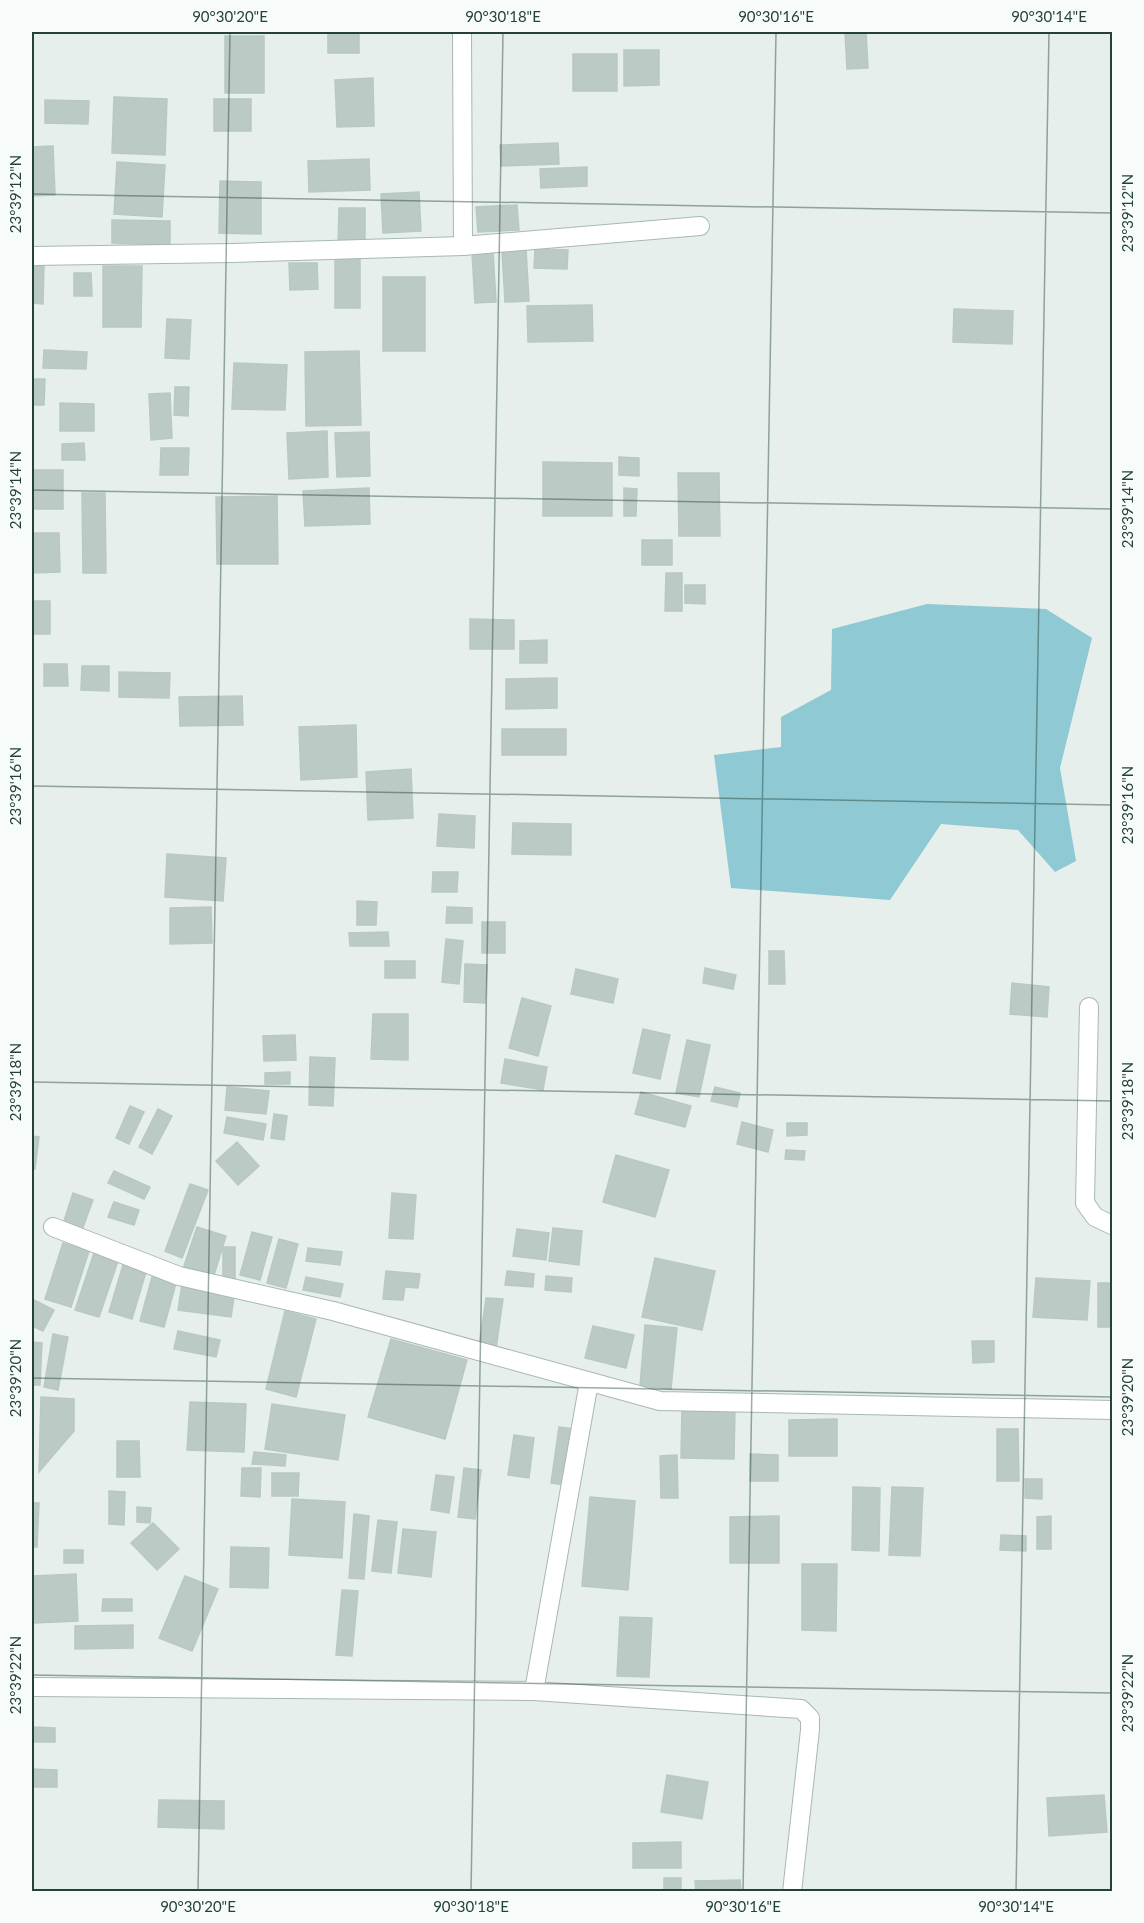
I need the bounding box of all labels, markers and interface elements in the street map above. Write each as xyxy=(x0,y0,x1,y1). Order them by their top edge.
text: 90°30'20"E xyxy=(192,7,268,25)
text: 90°30'18"E xyxy=(465,7,541,25)
text: 90°30'16"E xyxy=(738,7,814,25)
text: 90°30'14"E xyxy=(1011,7,1087,25)
text: 23°39'12"N xyxy=(6,155,24,233)
text: 23°39'12"N xyxy=(1118,174,1136,252)
text: 23°39'14"N xyxy=(6,451,24,529)
text: 23°39'14"N xyxy=(1118,470,1136,548)
text: 23°39'16"N xyxy=(6,747,24,825)
text: 23°39'16"N xyxy=(1118,766,1136,844)
text: 23°39'18"N xyxy=(6,1043,24,1121)
text: 23°39'18"N xyxy=(1118,1062,1136,1140)
text: 23°39'20"N xyxy=(6,1339,24,1417)
text: 23°39'20"N xyxy=(1118,1358,1136,1436)
text: 23°39'22"N xyxy=(6,1636,24,1714)
text: 23°39'22"N xyxy=(1118,1654,1136,1732)
text: 90°30'20"E xyxy=(160,1897,236,1915)
text: 90°30'18"E xyxy=(433,1897,509,1915)
text: 90°30'16"E xyxy=(705,1897,781,1915)
text: 90°30'14"E xyxy=(978,1897,1054,1915)

